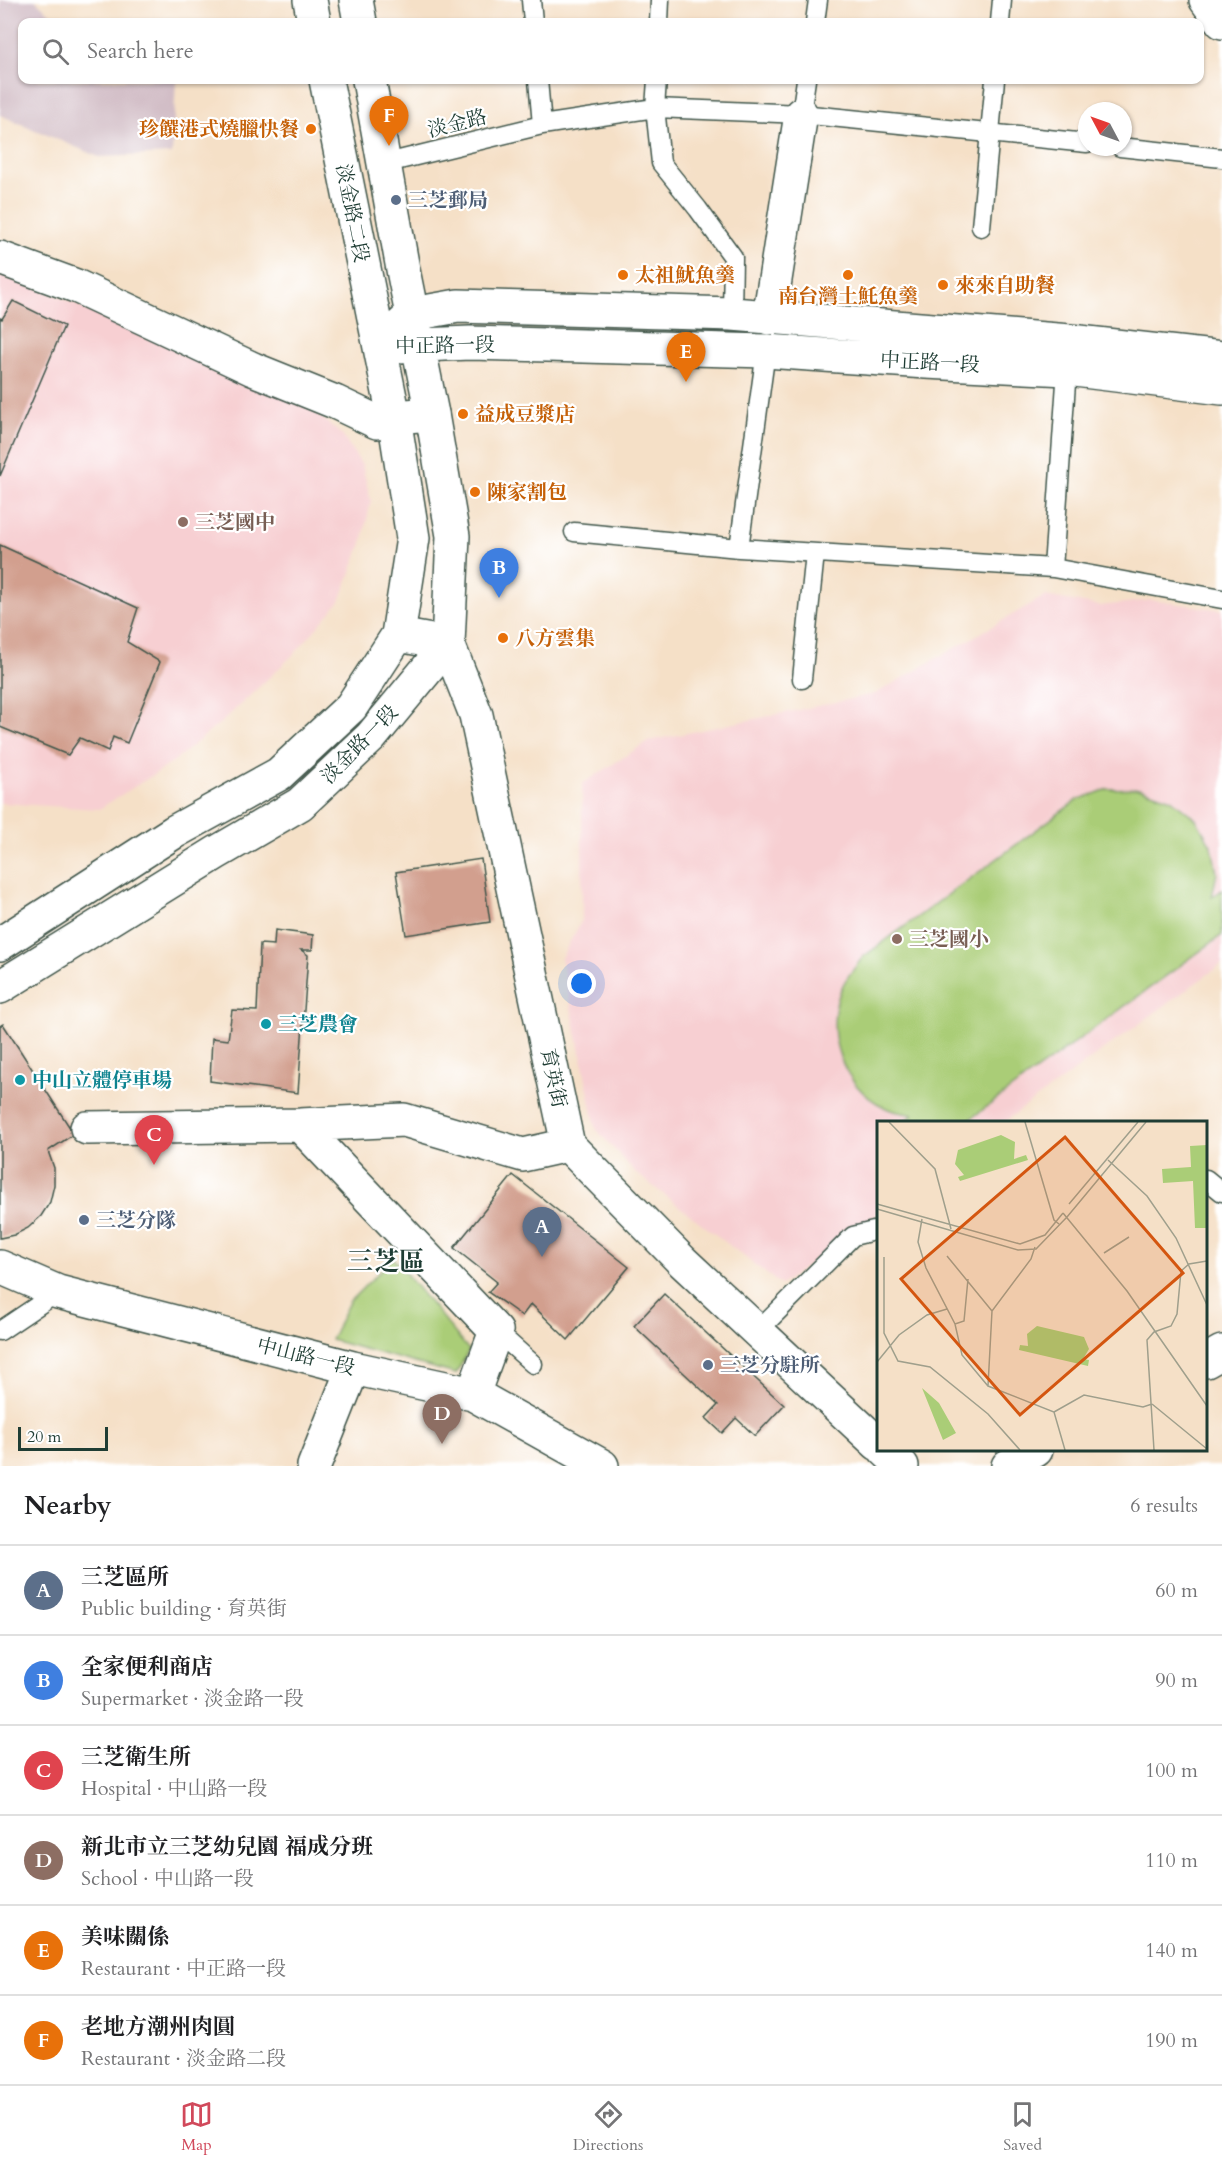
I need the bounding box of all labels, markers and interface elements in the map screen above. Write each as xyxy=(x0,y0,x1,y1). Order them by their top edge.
search box xyxy=(18,18,1204,84)
icon: search xyxy=(39,35,72,68)
text: Search here xyxy=(87,36,194,66)
pin: F xyxy=(370,96,408,146)
north arrow xyxy=(1078,102,1132,156)
street label: 淡金路 xyxy=(425,103,489,144)
place label: 珍饌港式燒臘快餐 xyxy=(139,116,299,143)
marker: 珍饌港式燒臘快餐 xyxy=(304,122,318,136)
street label: 淡金路二段 xyxy=(330,161,375,265)
place label: 三芝郵局 xyxy=(408,187,488,214)
marker: 三芝郵局 xyxy=(389,193,403,207)
place label: 太祖魷魚羹 xyxy=(635,262,735,289)
marker: 太祖魷魚羹 xyxy=(616,268,630,282)
marker: 南台灣土魠魚羹 xyxy=(841,268,855,282)
place label: 來來自助餐 xyxy=(955,272,1055,299)
marker: 來來自助餐 xyxy=(936,278,950,292)
place label: 南台灣土魠魚羹 xyxy=(778,283,918,310)
street label: 中正路一段 xyxy=(395,331,495,360)
pin: E xyxy=(666,332,706,382)
street label: 中正路一段 xyxy=(879,346,981,379)
place label: 益成豆漿店 xyxy=(475,401,575,428)
marker: 益成豆漿店 xyxy=(456,407,470,421)
place label: 陳家割包 xyxy=(487,479,567,506)
marker: 陳家割包 xyxy=(468,485,482,499)
place label: 三芝國中 xyxy=(195,509,275,536)
marker: 三芝國中 xyxy=(176,515,190,529)
pin: B xyxy=(480,548,518,598)
place label: 八方雲集 xyxy=(515,625,595,652)
marker: 八方雲集 xyxy=(496,631,510,645)
street label: 淡金路一段 xyxy=(315,699,404,790)
place label: 三芝國小 xyxy=(909,926,989,953)
marker: 三芝國小 xyxy=(890,932,904,946)
your location xyxy=(567,969,596,998)
place label: 三芝農會 xyxy=(278,1011,358,1038)
marker: 三芝農會 xyxy=(259,1017,273,1031)
street label: 育英街 xyxy=(534,1046,573,1110)
place label: 中山立體停車場 xyxy=(32,1067,172,1094)
marker: 中山立體停車場 xyxy=(13,1073,27,1087)
pin: C xyxy=(134,1116,174,1165)
inset map xyxy=(877,1121,1207,1451)
place label: 三芝分隊 xyxy=(96,1207,176,1234)
pin: A xyxy=(522,1208,562,1257)
marker: 三芝分隊 xyxy=(77,1213,91,1227)
district label: 三芝區 xyxy=(347,1244,425,1279)
street label: 中山路一段 xyxy=(254,1331,358,1382)
place label: 三芝分駐所 xyxy=(720,1352,820,1379)
marker: 三芝分駐所 xyxy=(701,1358,715,1372)
pin: D xyxy=(422,1394,462,1444)
scale bar xyxy=(18,1424,108,1452)
text: 20 m xyxy=(27,1426,61,1448)
text: Nearby xyxy=(24,1488,112,1523)
text: 6 results xyxy=(1130,1492,1198,1519)
text: 三芝區所 xyxy=(81,1562,169,1592)
text: A xyxy=(36,1577,51,1604)
text: 60 m xyxy=(1155,1577,1198,1604)
text: Public building · 育英街 xyxy=(81,1595,287,1622)
text: 全家便利商店 xyxy=(81,1652,213,1682)
text: B xyxy=(36,1667,51,1694)
text: 90 m xyxy=(1155,1667,1198,1694)
text: Supermarket · 淡金路一段 xyxy=(81,1685,304,1712)
text: 三芝衛生所 xyxy=(81,1742,191,1772)
text: C xyxy=(36,1757,51,1784)
text: 100 m xyxy=(1145,1757,1198,1784)
text: Hospital · 中山路一段 xyxy=(81,1775,267,1802)
text: 新北市立三芝幼兒園 福成分班 xyxy=(81,1832,373,1862)
text: D xyxy=(35,1847,52,1874)
text: 110 m xyxy=(1145,1847,1198,1874)
text: School · 中山路一段 xyxy=(81,1865,254,1892)
text: 美味關係 xyxy=(81,1922,169,1952)
text: E xyxy=(37,1937,50,1964)
text: 140 m xyxy=(1145,1937,1198,1964)
text: Restaurant · 中正路一段 xyxy=(81,1955,286,1982)
text: 老地方潮州肉圓 xyxy=(81,2012,235,2042)
text: F xyxy=(38,2027,49,2054)
text: 190 m xyxy=(1145,2027,1198,2054)
text: Restaurant · 淡金路二段 xyxy=(81,2045,286,2072)
tab: Map xyxy=(180,2098,213,2156)
tab: Directions xyxy=(573,2098,643,2156)
tab: Saved xyxy=(1003,2098,1042,2156)

